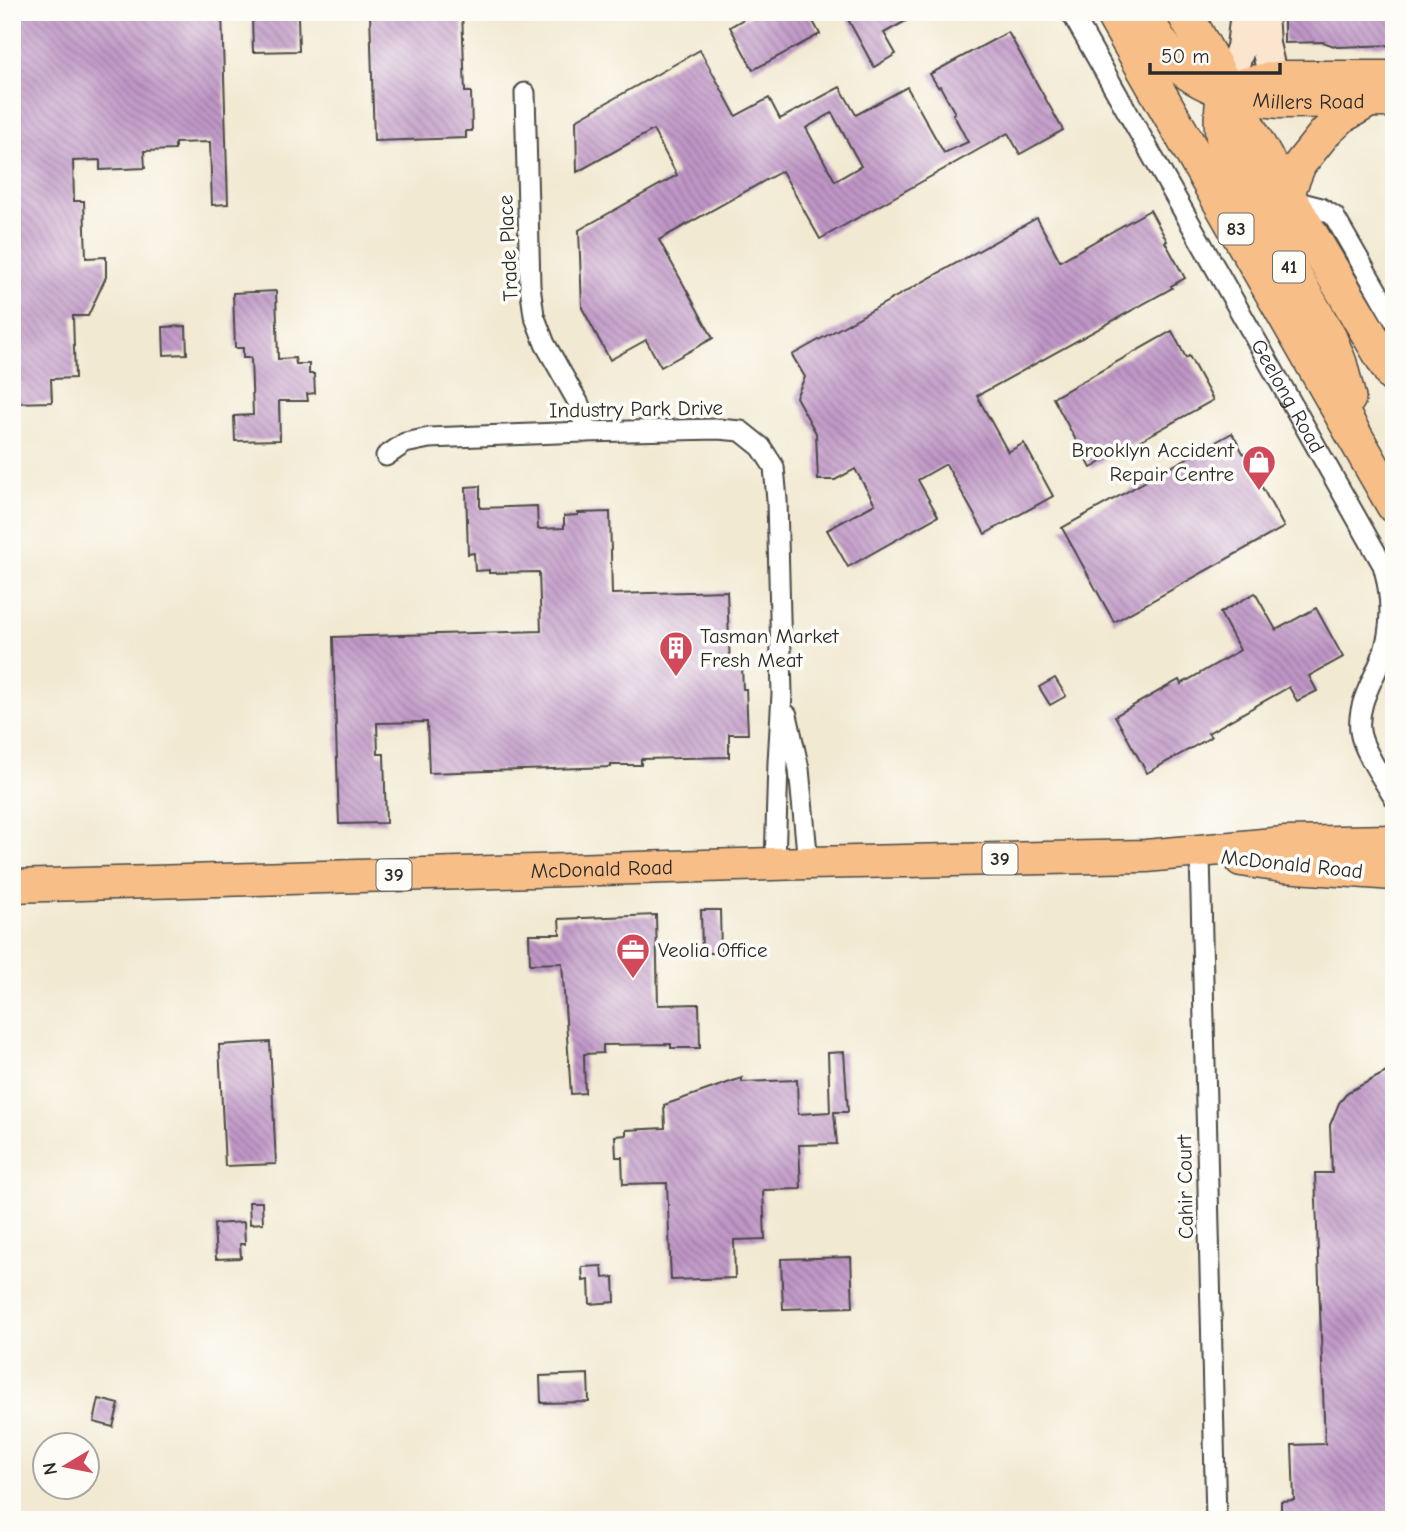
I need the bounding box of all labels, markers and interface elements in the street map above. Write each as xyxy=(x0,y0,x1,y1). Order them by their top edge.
scale bar xyxy=(1150,32,1280,76)
text: 50 m xyxy=(1161,44,1210,68)
street label: Millers Road xyxy=(1252,87,1365,114)
street label: Trade Place xyxy=(493,194,523,302)
road number: 83 xyxy=(1218,214,1254,244)
road number: 41 xyxy=(1273,252,1305,282)
street label: Geelong Road xyxy=(1246,335,1329,457)
street label: Industry Park Drive xyxy=(549,395,723,423)
place label: Brooklyn Accident Repair Centre xyxy=(1072,438,1235,486)
shop icon: Brooklyn Accident Repair Centre xyxy=(1240,443,1278,492)
place label: Tasman Market Fresh Meat xyxy=(700,624,839,672)
building icon: Tasman Market Fresh Meat xyxy=(657,629,695,678)
road number: 39 xyxy=(982,844,1018,874)
street label: McDonald Road xyxy=(1220,845,1364,883)
street label: McDonald Road xyxy=(530,855,673,883)
road number: 39 xyxy=(376,860,412,890)
office icon: Veolia Office xyxy=(614,931,652,980)
place label: Veolia Office xyxy=(658,938,767,962)
street label: Cahir Court xyxy=(1172,1134,1198,1239)
north arrow xyxy=(32,1430,102,1500)
text: N xyxy=(38,1461,62,1477)

